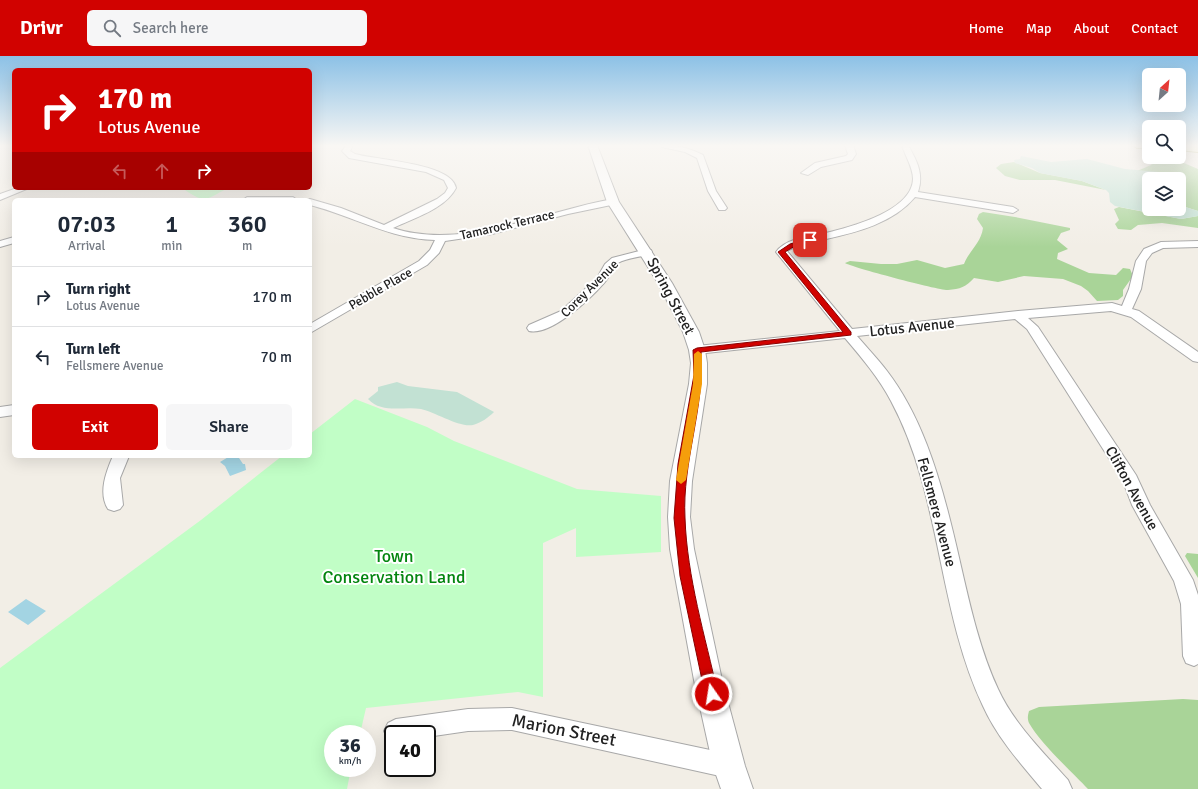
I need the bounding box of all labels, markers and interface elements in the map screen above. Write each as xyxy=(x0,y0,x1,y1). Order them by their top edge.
search box xyxy=(87,10,367,46)
text: Drivr xyxy=(20,16,63,40)
icon: search xyxy=(101,17,123,39)
text: Search here xyxy=(133,19,208,37)
text: Home xyxy=(969,20,1004,37)
text: Map xyxy=(1026,20,1051,37)
text: About xyxy=(1073,20,1109,37)
text: Contact xyxy=(1131,20,1178,37)
north arrow xyxy=(1142,68,1186,112)
map controls xyxy=(1142,68,1186,216)
text: 170 m xyxy=(98,82,172,116)
icon: right xyxy=(32,84,84,136)
text: Lotus Avenue xyxy=(98,116,200,138)
button: search xyxy=(1142,120,1186,164)
icon: left xyxy=(109,160,131,182)
icon: ahead xyxy=(151,160,173,182)
icon: right xyxy=(193,160,215,182)
button: layers xyxy=(1142,172,1186,216)
street label: Tamarock Terrace xyxy=(459,206,556,244)
text: 07:03 xyxy=(57,209,116,239)
text: 1 xyxy=(165,209,178,239)
text: 360 xyxy=(228,209,267,239)
pin xyxy=(793,223,827,257)
icon: arrive xyxy=(799,229,821,251)
text: Arrival xyxy=(68,238,105,254)
text: min xyxy=(161,238,182,254)
text: m xyxy=(242,238,252,254)
street label: Spring Street xyxy=(643,254,699,338)
street label: Corey Avenue xyxy=(558,257,622,321)
street label: Pebble Place xyxy=(346,264,415,313)
text: Turn right xyxy=(66,280,131,298)
icon: right xyxy=(32,286,54,308)
text: 170 m xyxy=(252,288,292,306)
text: Lotus Avenue xyxy=(66,298,140,314)
street label: Lotus Avenue xyxy=(869,314,955,340)
text: Turn left xyxy=(66,340,120,358)
icon: left xyxy=(32,346,54,368)
text: 70 m xyxy=(261,348,292,366)
text: Fellsmere Avenue xyxy=(66,358,164,374)
button: Exit xyxy=(32,404,158,450)
button: Share xyxy=(166,404,292,450)
street label: Clifton Avenue xyxy=(1102,443,1162,533)
street label: Fellsmere Avenue xyxy=(914,455,960,569)
park label: Town Conservation Land xyxy=(322,545,466,588)
position arrow xyxy=(691,673,733,715)
street label: Marion Street xyxy=(510,709,618,751)
speed limit sign: 40 xyxy=(384,725,436,777)
text: 36 xyxy=(339,733,361,758)
text: km/h xyxy=(339,755,361,767)

